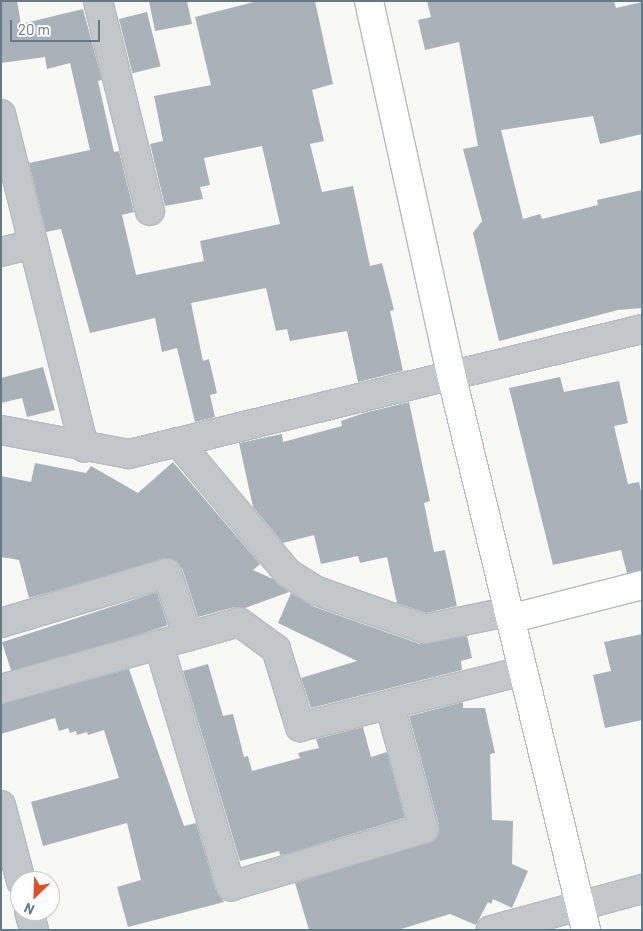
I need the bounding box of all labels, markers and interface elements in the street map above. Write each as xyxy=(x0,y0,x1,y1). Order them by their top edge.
scale bar xyxy=(12,10,102,42)
text: 20 m xyxy=(18,20,50,38)
north arrow xyxy=(10,871,60,921)
text: N xyxy=(21,900,37,919)

